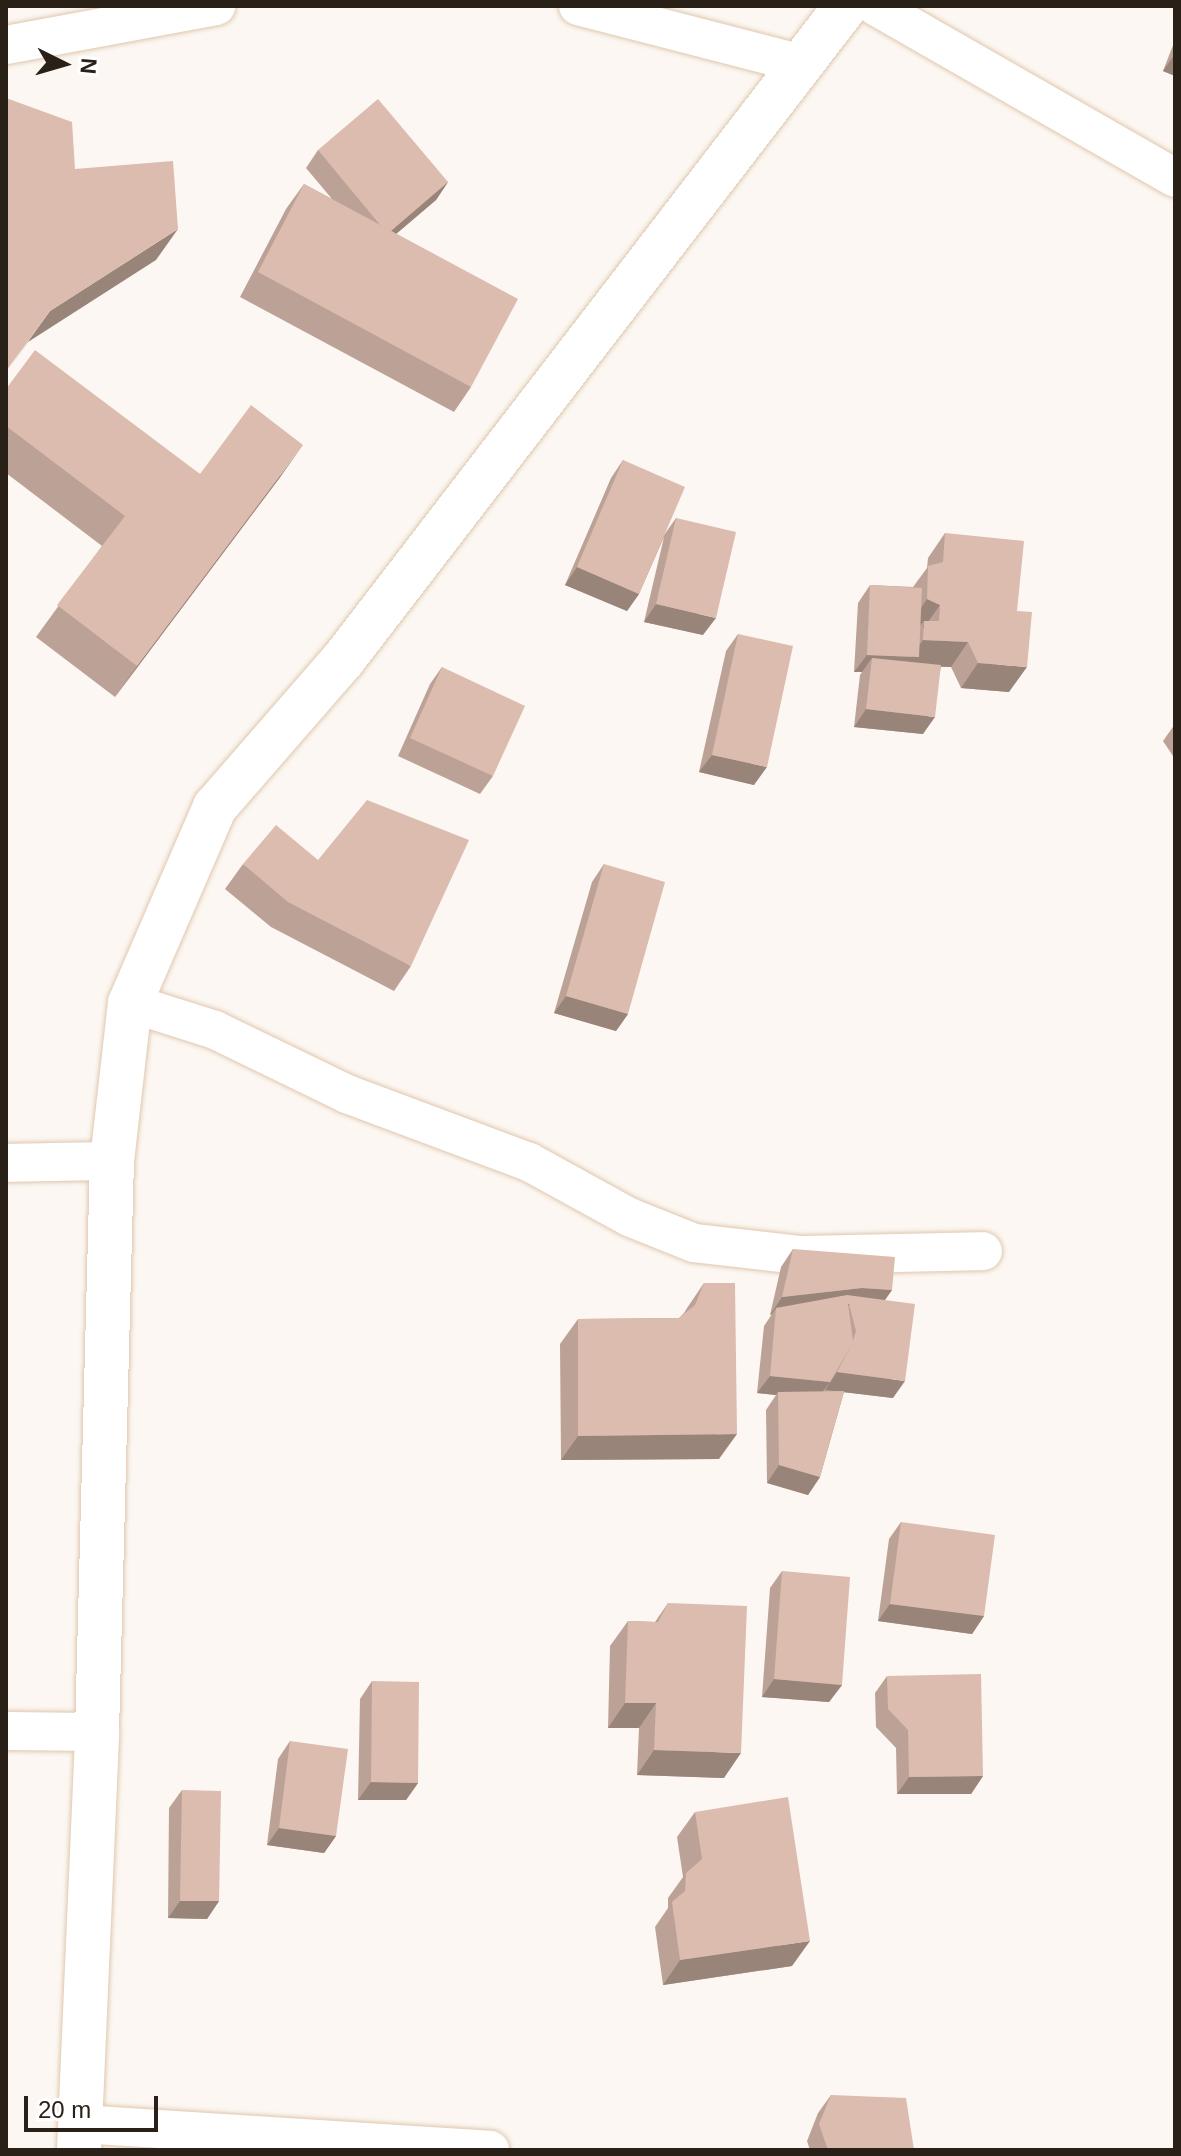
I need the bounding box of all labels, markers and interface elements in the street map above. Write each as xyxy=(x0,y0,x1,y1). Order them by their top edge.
north arrow xyxy=(24,24,104,104)
text: N xyxy=(75,57,102,75)
scale bar xyxy=(28,2080,162,2130)
text: 20 m xyxy=(38,2096,91,2123)

